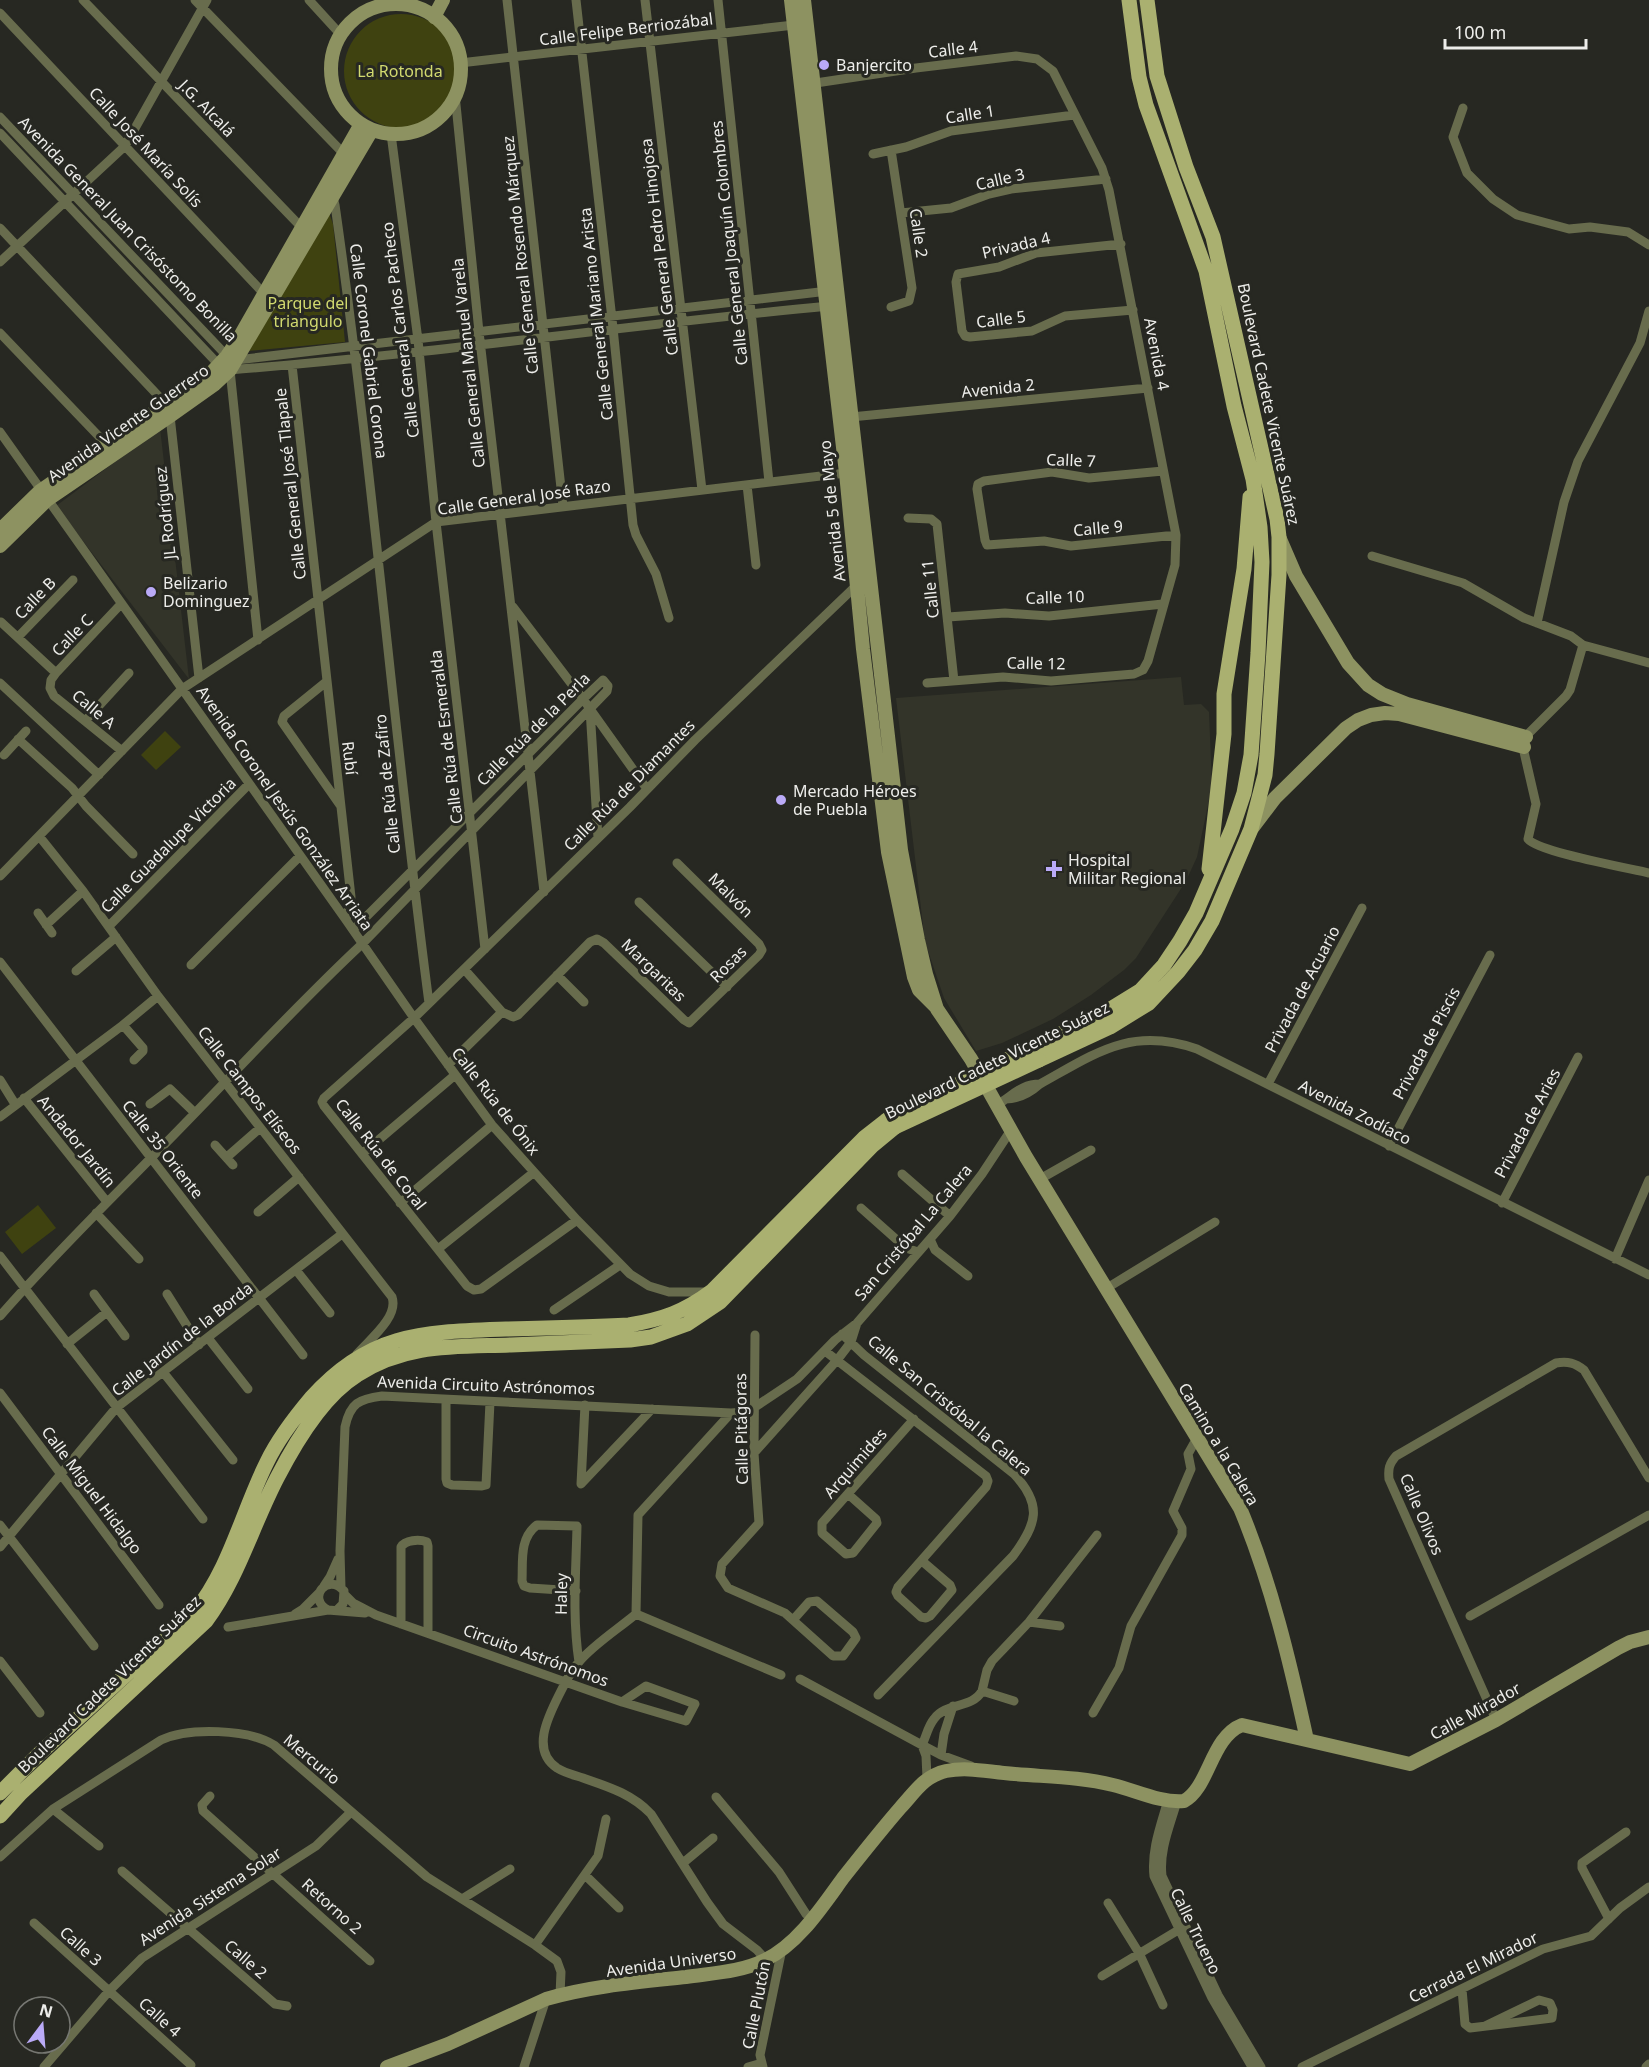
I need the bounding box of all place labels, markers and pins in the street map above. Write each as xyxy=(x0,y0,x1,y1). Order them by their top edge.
place label: Banjercito xyxy=(836,54,912,76)
marker: Banjercito xyxy=(817,58,831,72)
place label: Belizario Dominguez xyxy=(163,572,249,612)
marker: Belizario Dominguez xyxy=(144,585,158,599)
place label: Mercado Héroes de Puebla xyxy=(793,780,917,820)
marker: Mercado Héroes de Puebla xyxy=(774,793,788,807)
place label: Hospital Militar Regional xyxy=(1068,849,1186,889)
marker: Hospital Militar Regional xyxy=(1045,860,1063,878)

